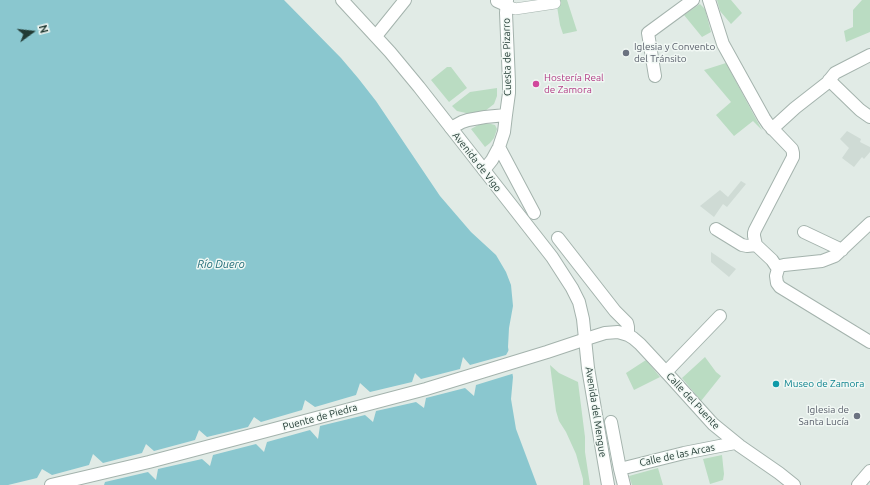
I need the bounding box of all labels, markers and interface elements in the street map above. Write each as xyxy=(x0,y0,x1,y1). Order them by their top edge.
north arrow xyxy=(12,12,52,52)
street label: Cuesta de Pizarro xyxy=(500,18,514,96)
text: N xyxy=(37,23,50,34)
place label: Iglesia y Convento del Tránsito xyxy=(634,41,715,64)
marker: Iglesia y Convento del Tránsito xyxy=(621,48,631,58)
place label: Hostería Real de Zamora xyxy=(544,72,604,96)
marker: Hostería Real de Zamora xyxy=(531,79,541,89)
street label: Avenida de Vigo xyxy=(450,130,504,194)
water label: Río Duero xyxy=(197,257,245,271)
street label: Avenida del Mengue xyxy=(583,366,609,458)
street label: Calle del Puente xyxy=(664,370,722,432)
place label: Museo de Zamora xyxy=(784,378,864,390)
marker: Museo de Zamora xyxy=(771,379,781,389)
street label: Puente de Piedra xyxy=(281,401,359,433)
place label: Iglesia de Santa Lucía xyxy=(799,404,849,428)
marker: Iglesia de Santa Lucía xyxy=(852,411,862,421)
street label: Calle de las Arcas xyxy=(638,441,716,469)

